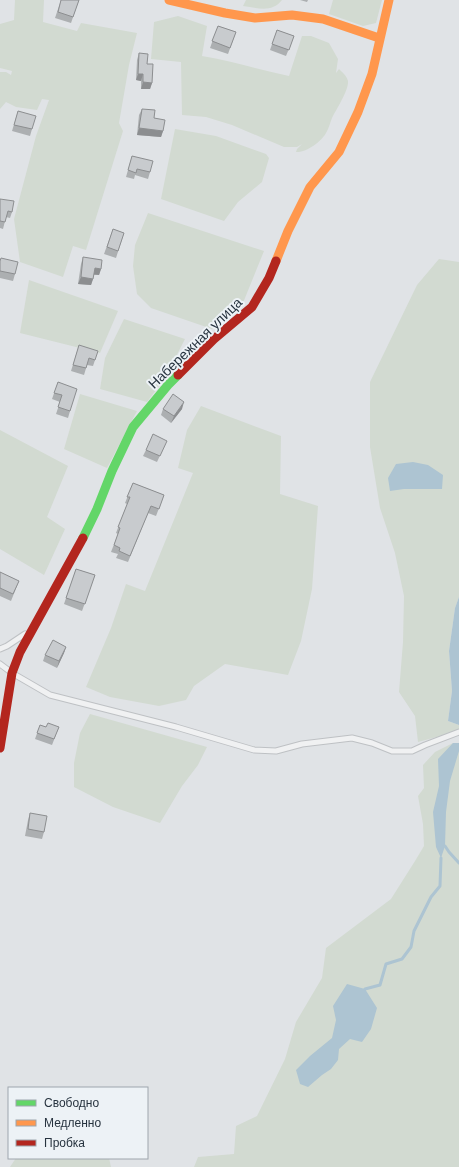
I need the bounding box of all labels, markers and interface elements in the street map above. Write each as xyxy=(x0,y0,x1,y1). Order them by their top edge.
street label: Набережная улица xyxy=(145,294,245,392)
legend xyxy=(8,1087,148,1159)
text: Свободно xyxy=(44,1096,99,1110)
text: Медленно xyxy=(44,1116,101,1130)
text: Пробка xyxy=(44,1136,85,1150)

